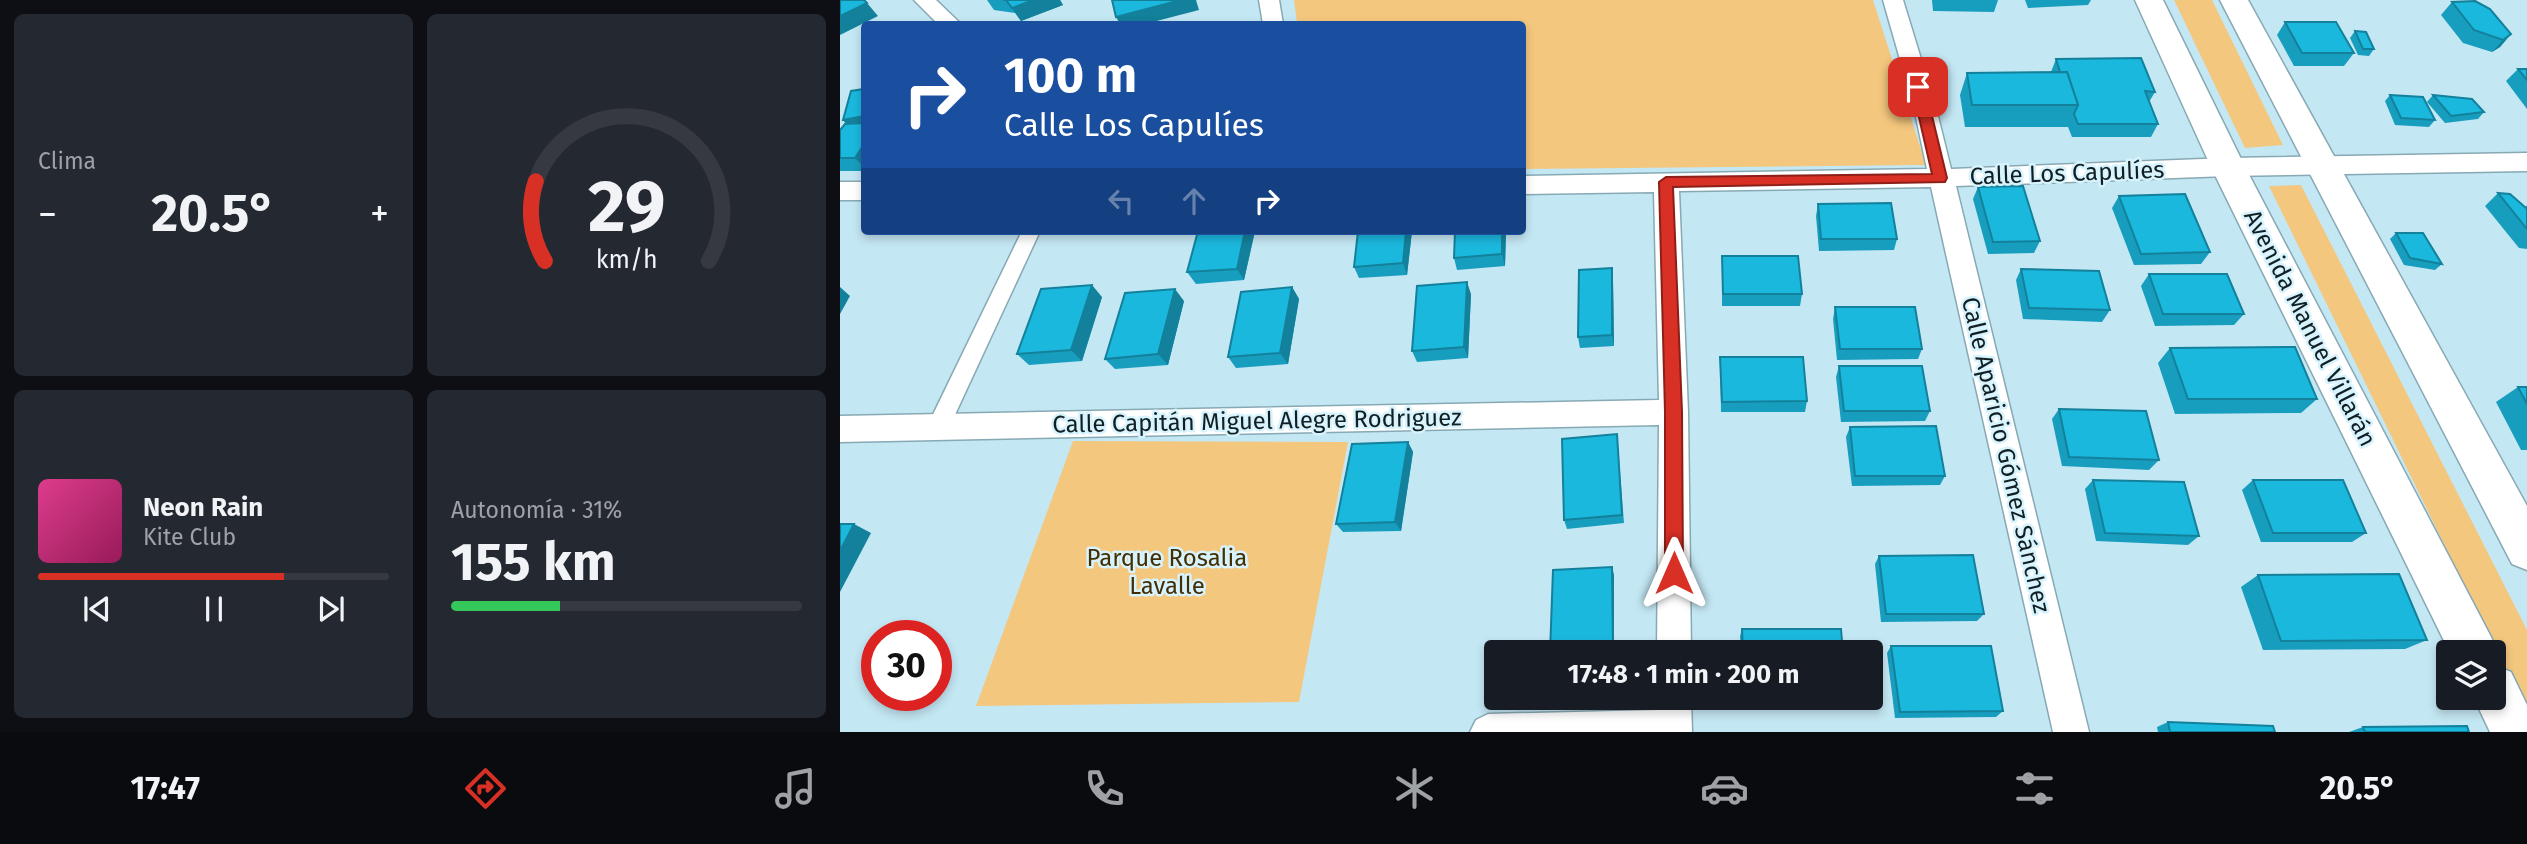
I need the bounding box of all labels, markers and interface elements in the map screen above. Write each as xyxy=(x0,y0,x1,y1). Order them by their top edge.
text: 100 m xyxy=(1004,46,1137,105)
icon: right xyxy=(889,49,980,140)
pin xyxy=(1888,57,1948,117)
icon: arrive xyxy=(1899,68,1937,106)
text: Calle Los Capulíes xyxy=(1004,106,1264,144)
text: Clima xyxy=(38,147,96,175)
street label: Calle Los Capulíes xyxy=(1969,156,2165,190)
text: 29 xyxy=(588,163,665,250)
text: 20.5° xyxy=(151,182,276,245)
icon: left xyxy=(1102,182,1140,220)
icon: ahead xyxy=(1175,182,1213,220)
icon: right xyxy=(1248,182,1286,220)
text: − xyxy=(38,191,57,237)
text: + xyxy=(370,191,389,237)
street label: Avenida Manuel Villarán xyxy=(2238,205,2382,451)
text: km/h xyxy=(596,245,657,275)
street label: Calle Aparicio Gómez Sánchez xyxy=(1956,294,2056,616)
street label: Calle Capitán Miguel Alegre Rodriguez xyxy=(1052,403,1462,439)
text: Neon Rain xyxy=(143,492,263,523)
text: Autonomía · 31% xyxy=(451,496,622,524)
text: Kite Club xyxy=(143,523,236,551)
text: 155 km xyxy=(451,531,616,594)
position arrow xyxy=(1637,536,1711,610)
park label: Parque Rosalia Lavalle xyxy=(1087,544,1247,600)
icon: previous xyxy=(78,590,116,628)
icon: pause xyxy=(195,590,233,628)
icon: next xyxy=(312,590,350,628)
speed limit sign: 30 xyxy=(861,620,952,711)
map controls xyxy=(2436,640,2506,710)
button: layers xyxy=(2436,640,2506,710)
text: 17:48 · 1 min · 200 m xyxy=(1568,659,1799,690)
icon: directions xyxy=(461,764,510,813)
icon: music xyxy=(771,764,820,813)
icon: phone xyxy=(1080,764,1129,813)
icon: climate xyxy=(1390,764,1439,813)
icon: car xyxy=(1700,764,1749,813)
icon: filters xyxy=(2010,764,2059,813)
text: 17:47 xyxy=(130,769,200,807)
text: 20.5° xyxy=(2320,769,2397,807)

